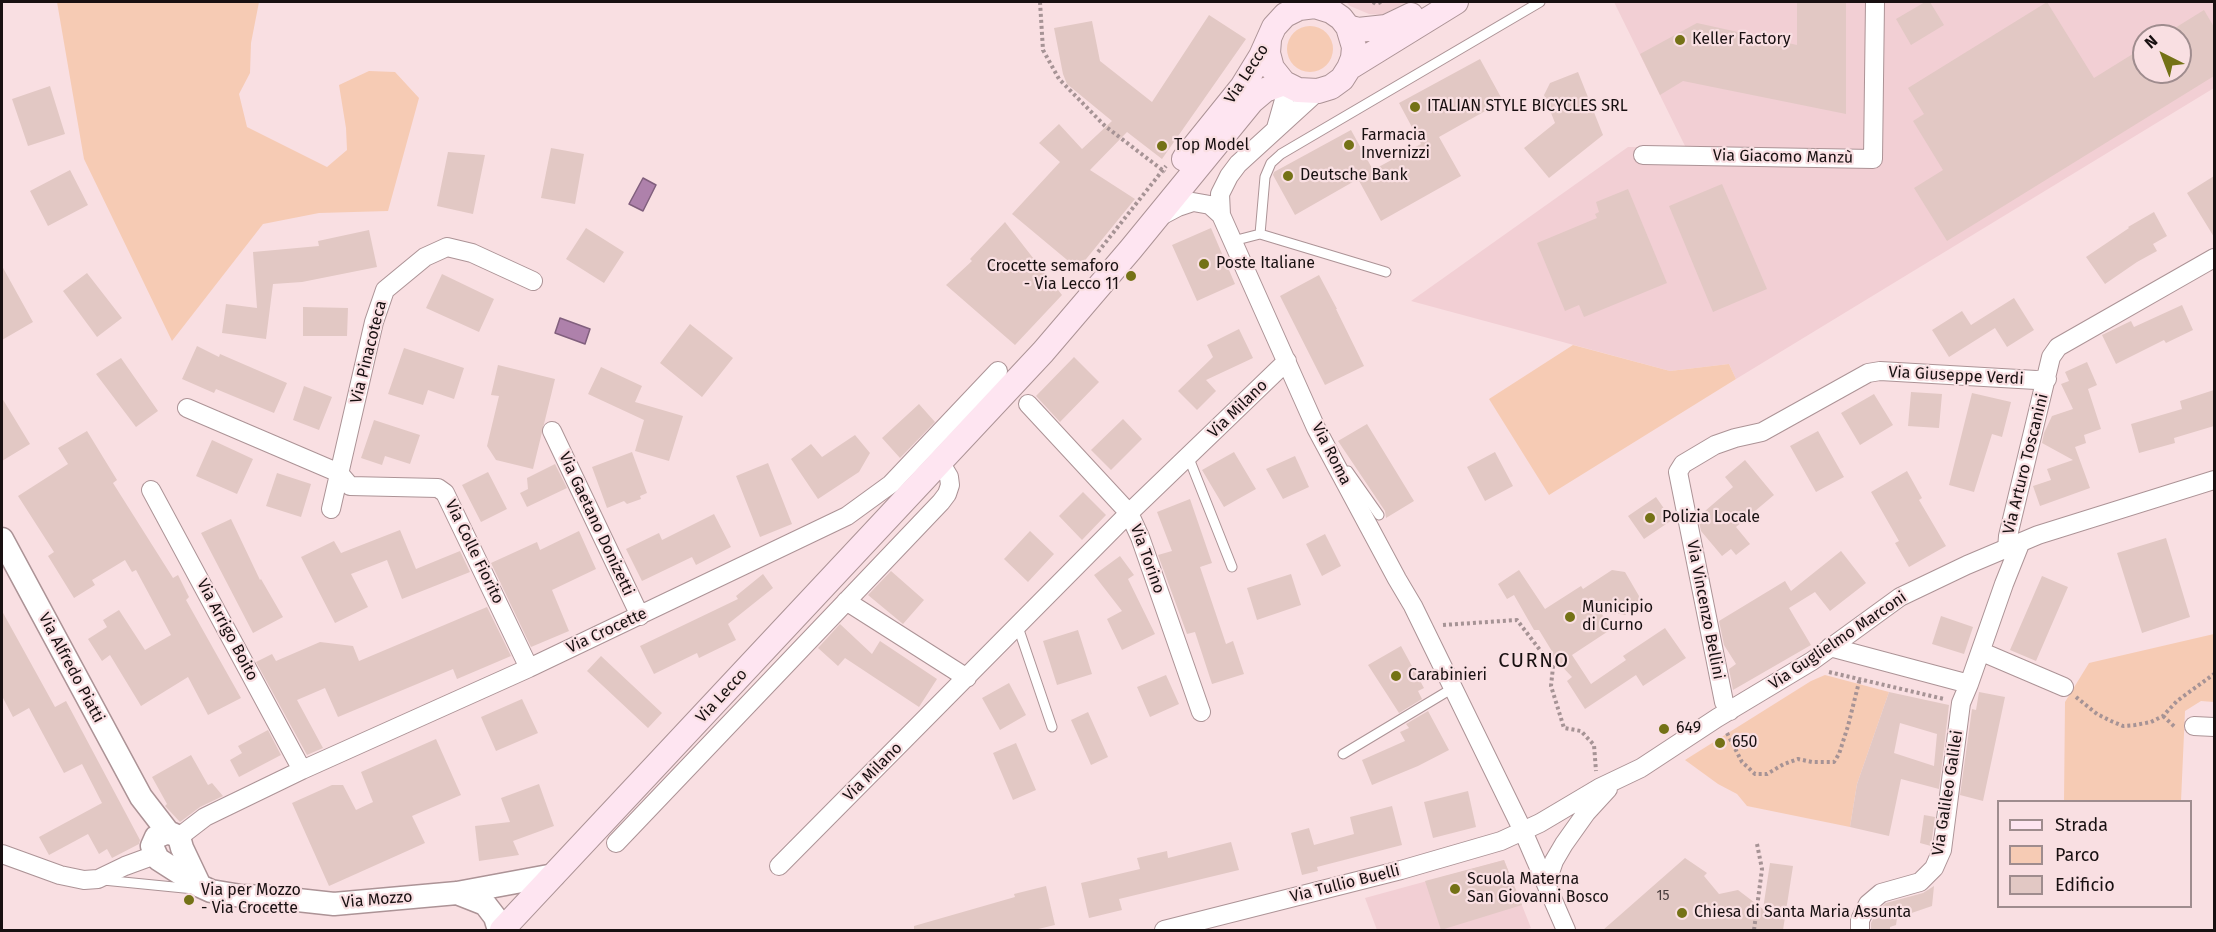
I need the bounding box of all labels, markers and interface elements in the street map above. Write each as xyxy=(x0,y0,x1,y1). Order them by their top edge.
north arrow xyxy=(2132,24,2192,84)
place label: Keller Factory xyxy=(1692,30,1791,50)
text: N xyxy=(2141,31,2161,52)
marker: Keller Factory xyxy=(1673,33,1687,47)
street label: Via Lecco xyxy=(1221,41,1273,107)
place label: ITALIAN STYLE BICYCLES SRL xyxy=(1427,97,1628,117)
marker: ITALIAN STYLE BICYCLES SRL xyxy=(1408,100,1422,114)
place label: Farmacia Invernizzi xyxy=(1361,126,1430,164)
place label: Top Model xyxy=(1174,136,1249,156)
marker: Farmacia Invernizzi xyxy=(1342,138,1356,152)
marker: Top Model xyxy=(1155,139,1169,153)
street label: Via Giacomo Manzù xyxy=(1713,146,1853,168)
place label: Deutsche Bank xyxy=(1300,166,1408,186)
marker: Deutsche Bank xyxy=(1281,169,1295,183)
place label: Poste Italiane xyxy=(1216,254,1315,274)
place label: Crocette semaforo - Via Lecco 11 xyxy=(987,257,1119,295)
marker: Poste Italiane xyxy=(1197,257,1211,271)
marker: Crocette semaforo - Via Lecco 11 xyxy=(1124,269,1138,283)
street label: Via Pinacoteca xyxy=(347,299,391,405)
street label: Via Giuseppe Verdi xyxy=(1888,363,2024,389)
street label: Via Milano xyxy=(1204,376,1272,442)
street label: Via Arturo Toscanini xyxy=(1999,392,2053,536)
street label: Via Roma xyxy=(1307,420,1355,488)
street label: Via Gaetano Donizetti xyxy=(554,449,638,599)
street label: Via Colle Fiorito xyxy=(441,497,507,607)
place label: Polizia Locale xyxy=(1662,508,1760,528)
marker: Polizia Locale xyxy=(1643,511,1657,525)
street label: Via Torino xyxy=(1126,522,1168,596)
street label: Via Vincenzo Bellini xyxy=(1682,539,1728,681)
street label: Via Arrigo Boito xyxy=(192,576,262,684)
street label: Via Guglielmo Marconi xyxy=(1766,588,1910,694)
place label: Municipio di Curno xyxy=(1582,598,1653,636)
street label: Via Crocette xyxy=(564,604,650,658)
street label: Via Alfredo Piatti xyxy=(34,610,108,726)
marker: Municipio di Curno xyxy=(1563,610,1577,624)
district label: CURNO xyxy=(1498,649,1570,673)
street label: Via Lecco xyxy=(692,665,752,727)
place label: Carabinieri xyxy=(1408,666,1487,686)
marker: Carabinieri xyxy=(1389,669,1403,683)
place label: 649 xyxy=(1676,719,1701,739)
marker: 649 xyxy=(1657,722,1671,736)
street label: Via Galileo Galilei xyxy=(1929,729,1967,857)
place label: 650 xyxy=(1732,733,1757,753)
marker: 650 xyxy=(1713,736,1727,750)
street label: Via Milano xyxy=(840,739,906,805)
legend xyxy=(1997,800,2192,908)
text: Strada xyxy=(2055,814,2108,836)
text: Parco xyxy=(2055,844,2099,866)
street label: Via Tullio Buelli xyxy=(1288,861,1402,907)
place label: Scuola Materna San Giovanni Bosco xyxy=(1467,870,1609,908)
text: Edificio xyxy=(2055,874,2115,896)
place label: Via per Mozzo - Via Crocette xyxy=(201,881,301,919)
marker: Scuola Materna San Giovanni Bosco xyxy=(1448,882,1462,896)
street label: Via Mozzo xyxy=(341,887,413,913)
house number: 15 xyxy=(1656,888,1670,904)
marker: Via per Mozzo - Via Crocette xyxy=(182,893,196,907)
place label: Chiesa di Santa Maria Assunta xyxy=(1694,903,1911,923)
marker: Chiesa di Santa Maria Assunta xyxy=(1675,906,1689,920)

